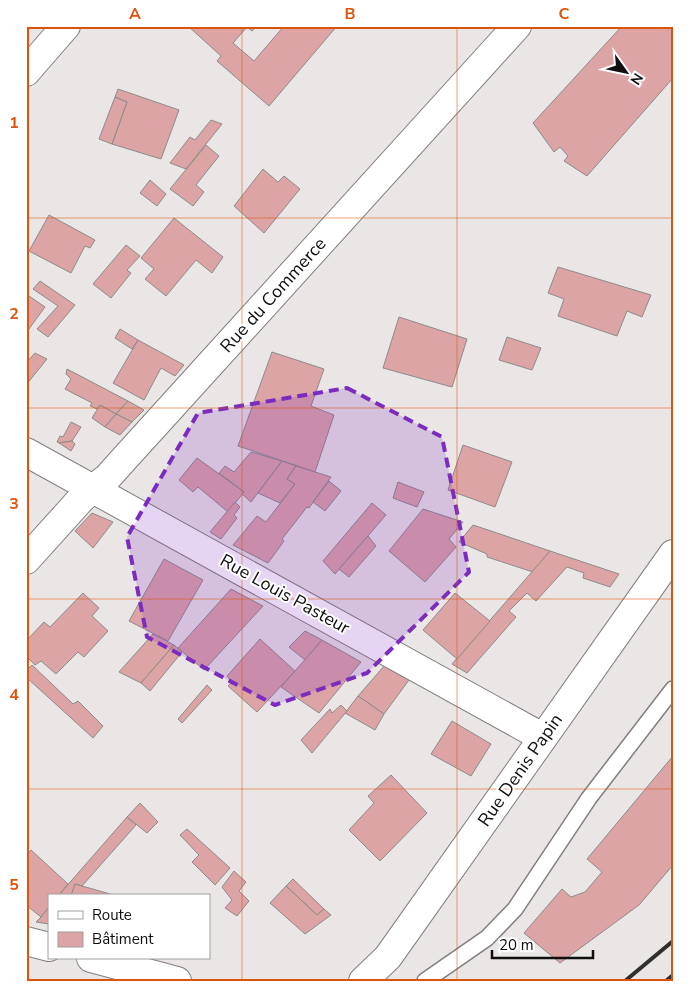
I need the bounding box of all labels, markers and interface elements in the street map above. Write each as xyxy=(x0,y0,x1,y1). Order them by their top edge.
text: A xyxy=(129,3,141,25)
text: B xyxy=(344,3,356,25)
text: C xyxy=(559,3,570,25)
north arrow xyxy=(602,48,652,98)
text: N xyxy=(626,69,647,88)
text: 1 xyxy=(9,112,19,134)
street label: Rue du Commerce xyxy=(215,232,331,358)
text: 2 xyxy=(9,303,19,325)
text: 3 xyxy=(9,493,19,515)
street label: Rue Louis Pasteur xyxy=(216,548,355,640)
text: 4 xyxy=(9,684,19,706)
street label: Rue Denis Papin xyxy=(472,709,568,831)
text: 5 xyxy=(9,874,19,896)
legend xyxy=(48,894,210,960)
text: Route xyxy=(92,905,132,925)
scale bar xyxy=(492,927,593,959)
text: Bâtiment xyxy=(92,929,154,949)
text: 20 m xyxy=(499,935,534,955)

